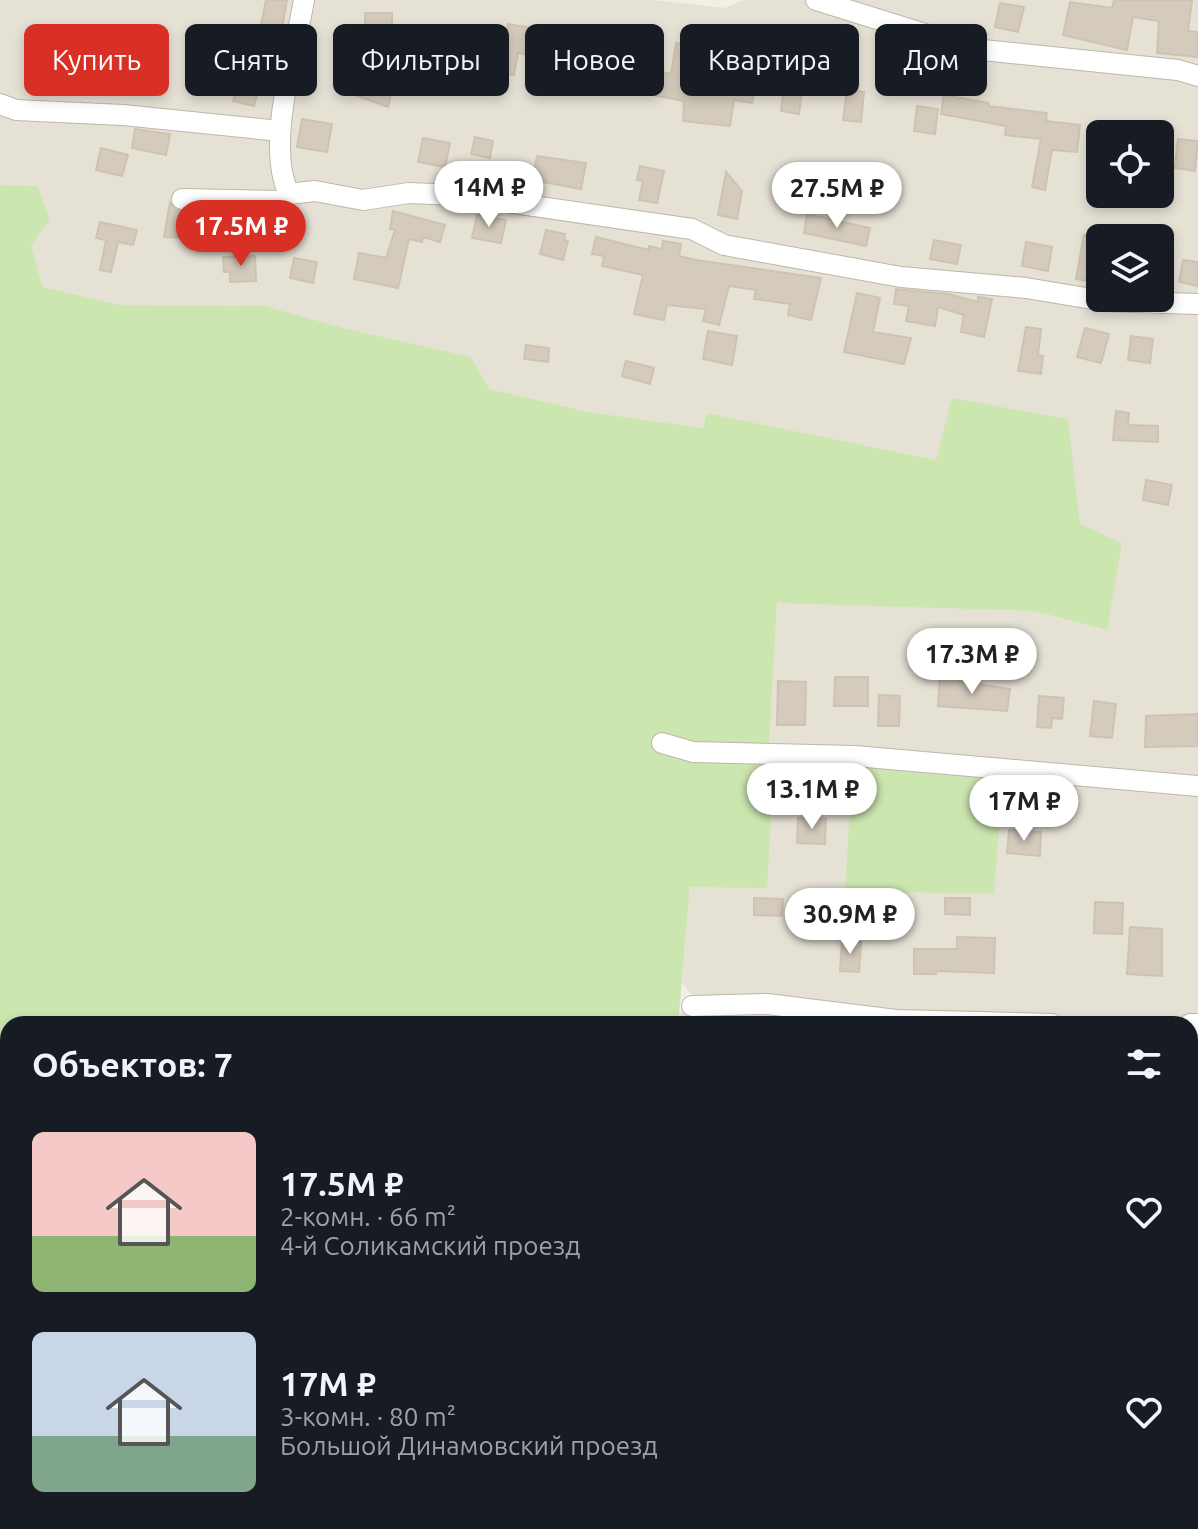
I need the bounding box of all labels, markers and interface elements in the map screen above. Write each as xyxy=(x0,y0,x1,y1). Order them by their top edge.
chip: Купить xyxy=(24,24,169,96)
chip: Снять xyxy=(185,24,317,96)
chip: Фильтры xyxy=(333,24,509,96)
chip: Новое xyxy=(525,24,664,96)
chip: Квартира xyxy=(680,24,859,96)
chip: Дом xyxy=(875,24,987,96)
map controls xyxy=(1086,120,1174,312)
button: locate xyxy=(1086,120,1174,208)
pin: 14M ₽ xyxy=(433,161,545,229)
pin: 27.5M ₽ xyxy=(763,162,911,230)
text: 14M ₽ xyxy=(452,172,526,201)
text: 27.5M ₽ xyxy=(790,173,884,202)
pin: 17.5M ₽ xyxy=(167,200,315,268)
text: 17.5M ₽ xyxy=(194,211,288,240)
button: layers xyxy=(1086,224,1174,312)
pin: 17.3M ₽ xyxy=(898,628,1046,696)
text: 17.3M ₽ xyxy=(925,639,1019,668)
pin: 13.1M ₽ xyxy=(738,763,886,831)
text: 13.1M ₽ xyxy=(765,774,859,803)
pin: 17M ₽ xyxy=(968,775,1080,843)
text: 17M ₽ xyxy=(987,786,1061,815)
pin: 30.9M ₽ xyxy=(776,888,924,956)
text: 30.9M ₽ xyxy=(803,899,897,928)
icon: filters xyxy=(1122,1042,1166,1086)
text: Объектов: 7 xyxy=(32,1045,233,1083)
icon: home xyxy=(96,1164,192,1260)
text: 17.5M ₽ xyxy=(280,1164,403,1202)
icon: heart xyxy=(1122,1190,1166,1234)
text: 2-комн. · 66 m² xyxy=(280,1202,456,1231)
text: 4-й Соликамский проезд xyxy=(280,1231,581,1260)
icon: home xyxy=(96,1364,192,1460)
text: 17M ₽ xyxy=(280,1364,376,1402)
icon: heart xyxy=(1122,1390,1166,1434)
text: 3-комн. · 80 m² xyxy=(280,1402,456,1431)
text: Большой Динамовский проезд xyxy=(280,1431,658,1460)

